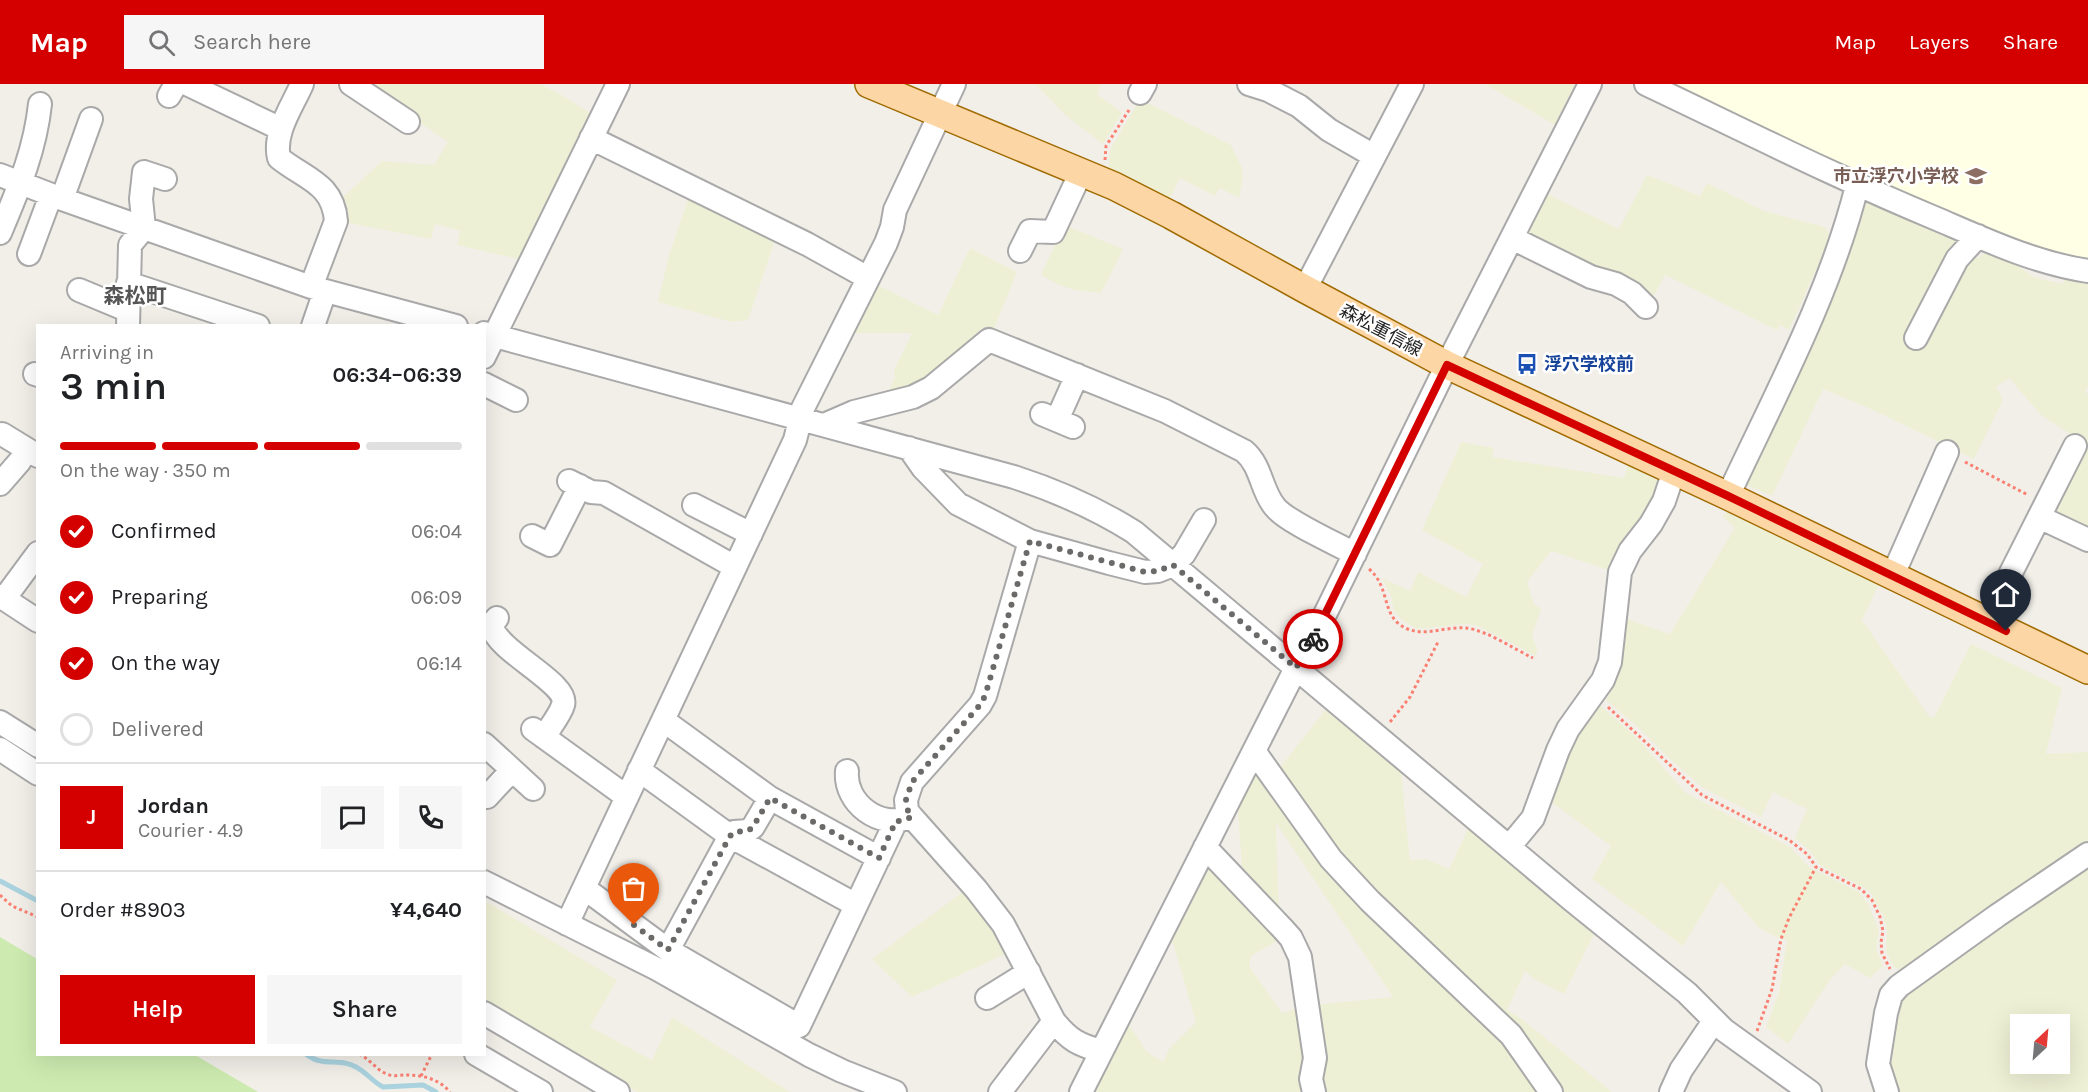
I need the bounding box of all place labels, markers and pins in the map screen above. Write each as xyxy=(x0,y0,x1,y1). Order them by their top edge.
school or university icon: 市立浮穴小学校 xyxy=(1964,164,1988,188)
place label: 市立浮穴小学校 xyxy=(1833,165,1959,187)
bus stop icon: 浮穴学校前 xyxy=(1515,352,1539,376)
place label: 浮穴学校前 xyxy=(1544,353,1634,375)
pin xyxy=(1980,569,2031,631)
pin xyxy=(608,863,659,925)

